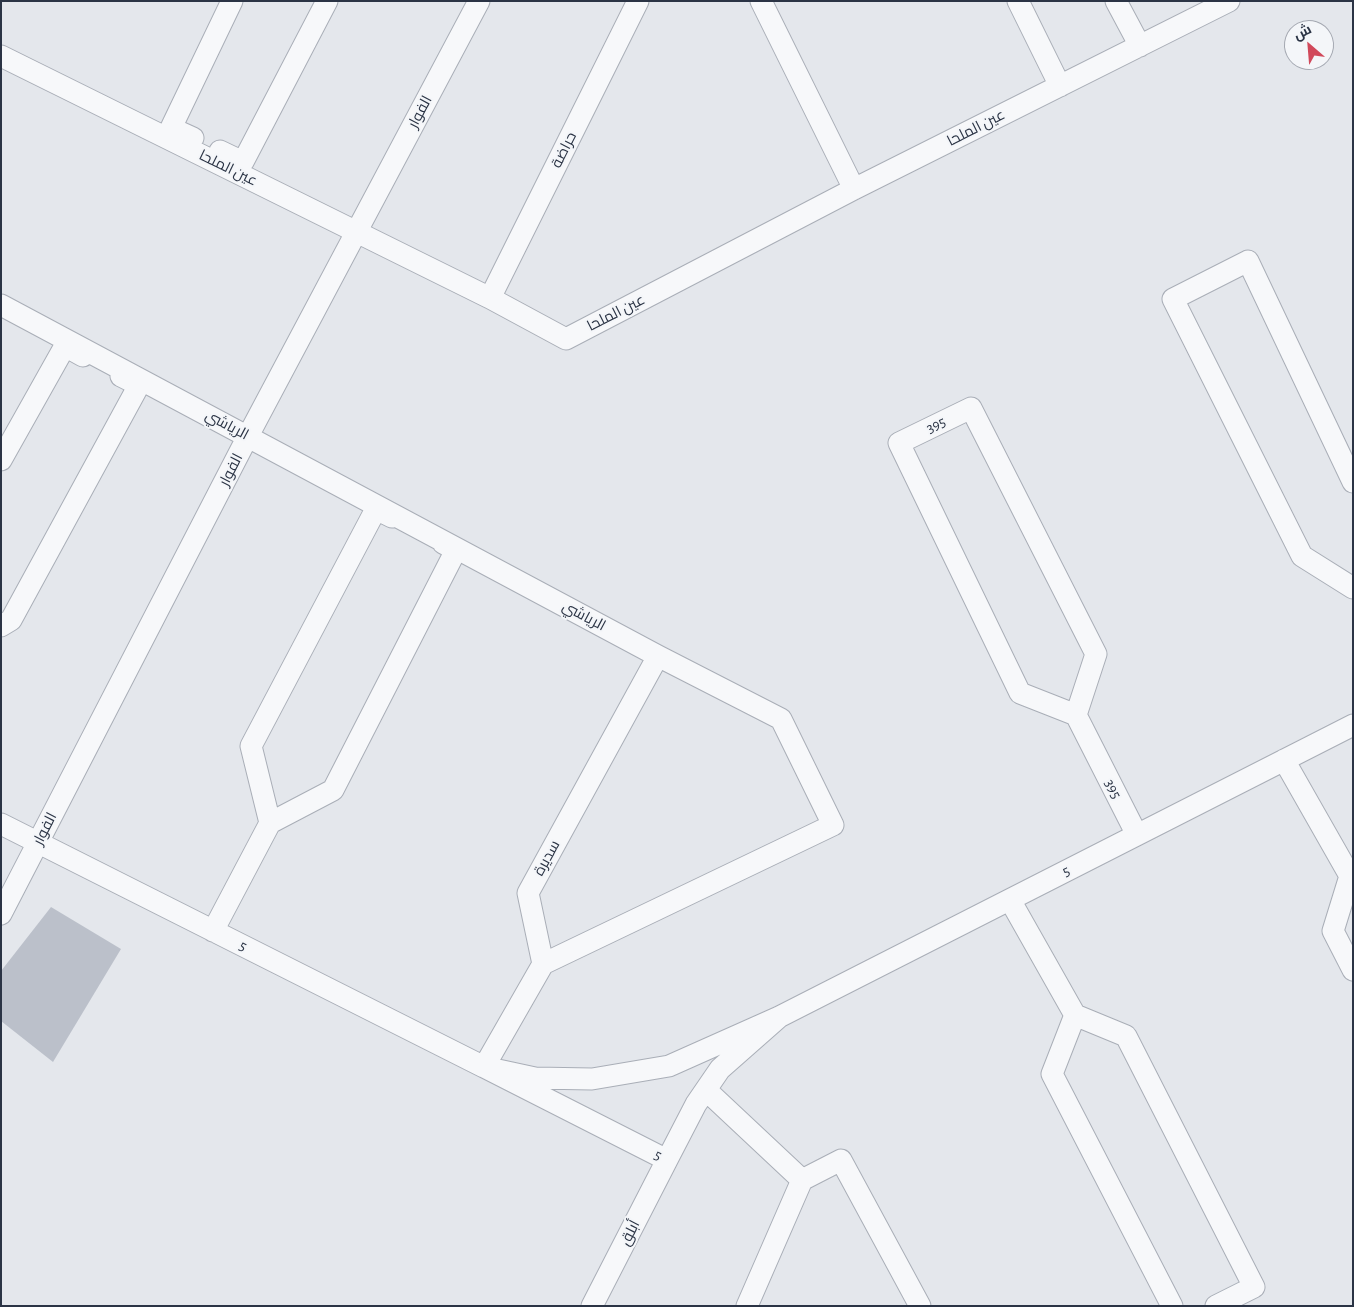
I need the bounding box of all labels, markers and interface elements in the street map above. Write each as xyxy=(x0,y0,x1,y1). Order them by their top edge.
north arrow xyxy=(1284,20,1334,70)
text: ش xyxy=(1291,22,1314,43)
street label: الفوار xyxy=(404,93,436,131)
street label: عين الملحا xyxy=(944,106,1008,150)
street label: حراضة xyxy=(547,129,581,171)
street label: عين الملحا xyxy=(196,146,260,190)
street label: عين الملحا xyxy=(584,291,648,335)
street label: الرياشي xyxy=(202,406,252,444)
street label: 395 xyxy=(923,413,949,437)
street label: الفوار xyxy=(215,451,247,489)
street label: الرياشي xyxy=(559,597,609,635)
street label: 395 xyxy=(1101,776,1125,802)
street label: الفوار xyxy=(29,810,61,848)
street label: سديرة xyxy=(530,837,564,879)
street label: 5 xyxy=(1059,862,1073,880)
street label: 5 xyxy=(236,937,250,955)
street label: 5 xyxy=(651,1146,665,1164)
street label: أبلق xyxy=(616,1217,644,1249)

